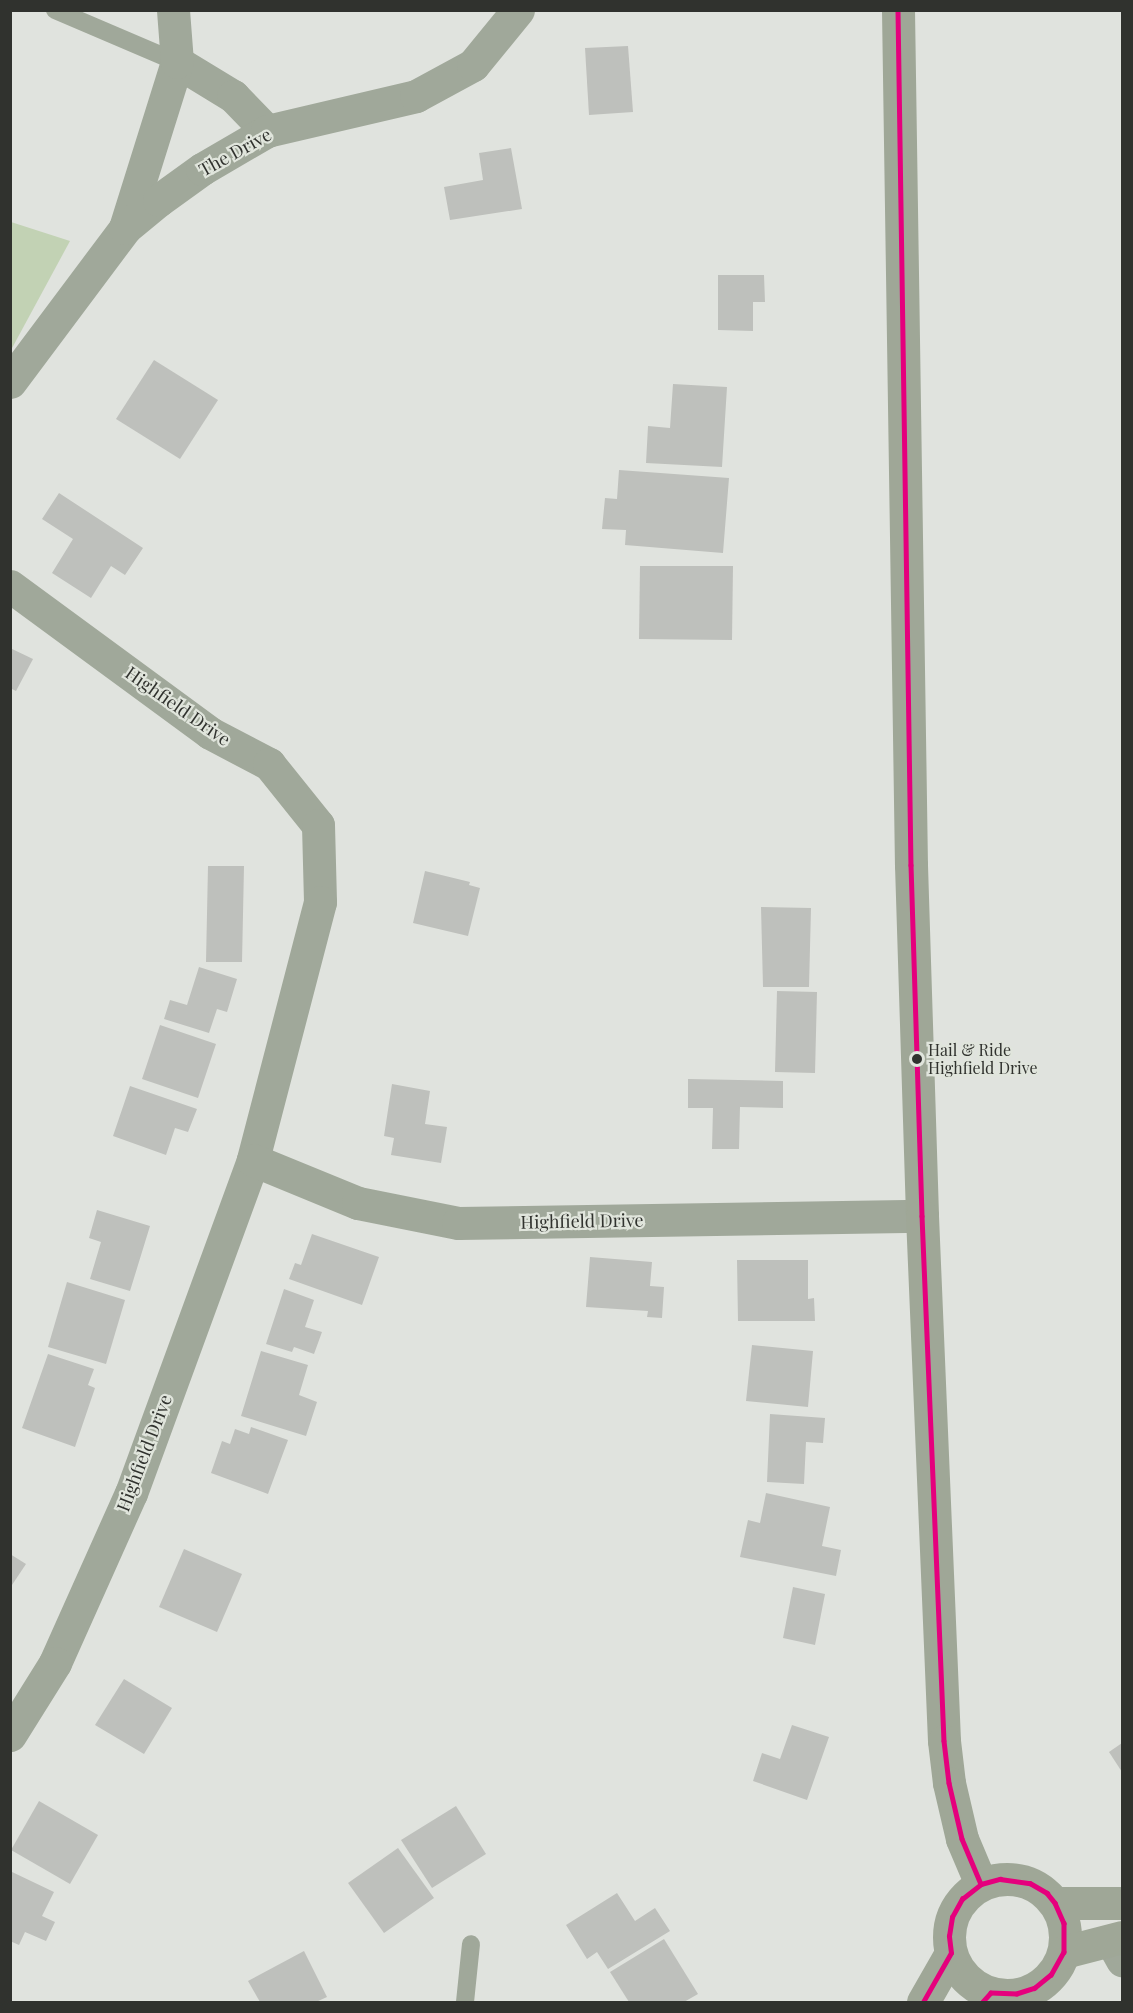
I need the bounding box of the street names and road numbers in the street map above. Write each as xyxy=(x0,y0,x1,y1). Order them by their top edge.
street label: The Drive xyxy=(195,123,275,181)
street label: Highfield Drive xyxy=(121,662,235,750)
street label: Highfield Drive xyxy=(520,1209,644,1233)
street label: Highfield Drive xyxy=(112,1392,176,1514)

